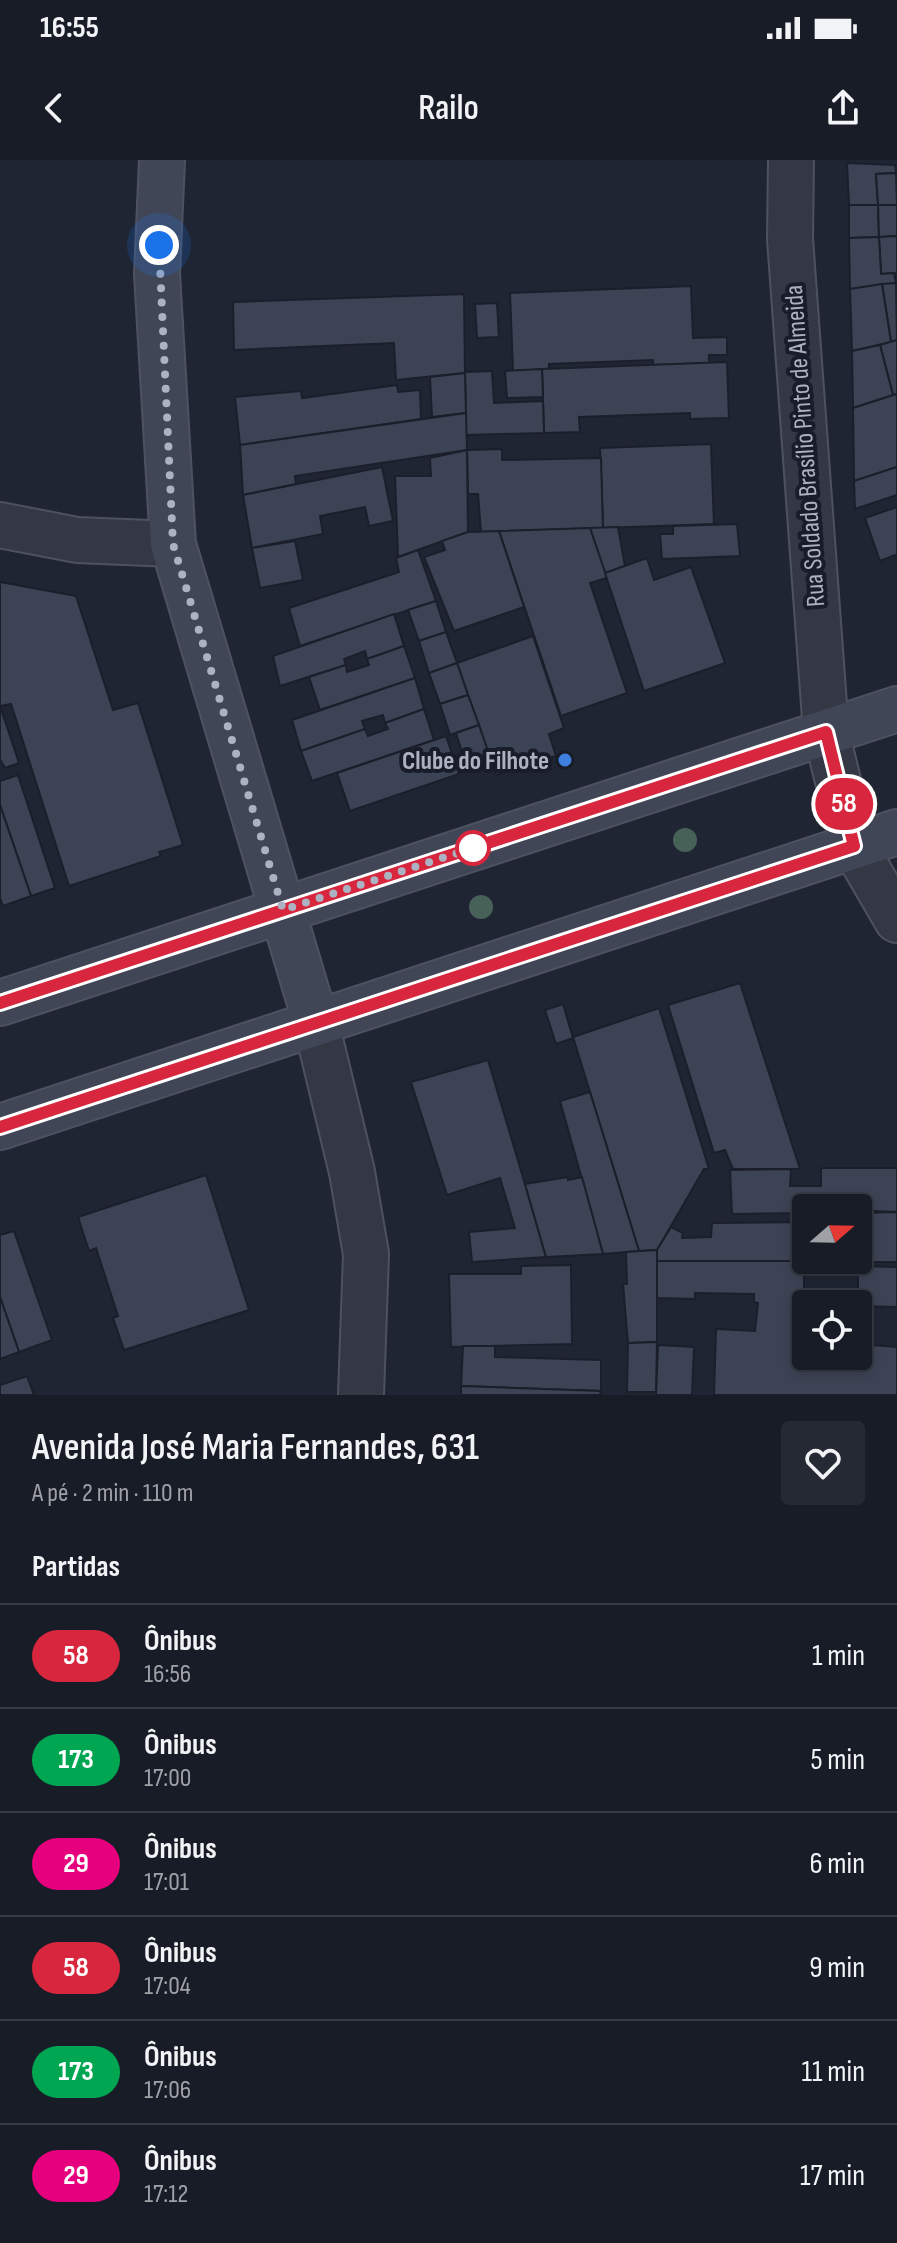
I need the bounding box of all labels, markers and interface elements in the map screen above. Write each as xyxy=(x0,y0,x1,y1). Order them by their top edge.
text: 16:55 xyxy=(40,10,99,46)
icon: back xyxy=(32,86,76,130)
icon: share xyxy=(821,86,865,130)
text: Railo xyxy=(418,87,479,130)
your location xyxy=(139,225,179,265)
street label: Rua Soldado Brasílio Pinto de Almeida xyxy=(779,284,832,608)
place label: Clube do Filhote xyxy=(402,746,549,777)
marker: Clube do Filhote xyxy=(556,751,574,769)
line badge: 58 xyxy=(808,778,880,830)
text: 58 xyxy=(831,787,857,820)
unlabelled marker xyxy=(456,831,490,865)
north arrow xyxy=(792,1194,872,1274)
map controls xyxy=(792,1194,872,1370)
button: locate xyxy=(792,1290,872,1370)
button: heart xyxy=(781,1421,865,1505)
text: Avenida José Maria Fernandes, 631 xyxy=(32,1425,479,1470)
text: A pé · 2 min · 110 m xyxy=(32,1478,194,1509)
text: Partidas xyxy=(32,1549,120,1585)
text: Ônibus xyxy=(144,1623,217,1659)
text: 1 min xyxy=(812,1638,865,1674)
text: 58 xyxy=(63,1639,89,1672)
text: 16:56 xyxy=(144,1659,191,1690)
text: Ônibus xyxy=(144,1727,217,1763)
text: 5 min xyxy=(811,1742,865,1778)
text: 173 xyxy=(58,1743,94,1776)
text: 17:00 xyxy=(144,1763,191,1794)
text: Ônibus xyxy=(144,1831,217,1867)
text: 6 min xyxy=(809,1846,865,1882)
text: 29 xyxy=(63,1847,89,1880)
text: 17:01 xyxy=(144,1867,189,1898)
text: Ônibus xyxy=(144,1935,217,1971)
text: 9 min xyxy=(809,1950,865,1986)
text: 58 xyxy=(63,1951,89,1984)
text: 17:04 xyxy=(144,1971,191,2002)
text: Ônibus xyxy=(144,2039,217,2075)
text: 11 min xyxy=(802,2054,865,2090)
text: 173 xyxy=(58,2055,94,2088)
text: 17:06 xyxy=(144,2075,191,2106)
text: Ônibus xyxy=(144,2143,217,2179)
text: 17 min xyxy=(800,2158,865,2194)
text: 29 xyxy=(63,2159,89,2192)
text: 17:12 xyxy=(144,2179,188,2210)

